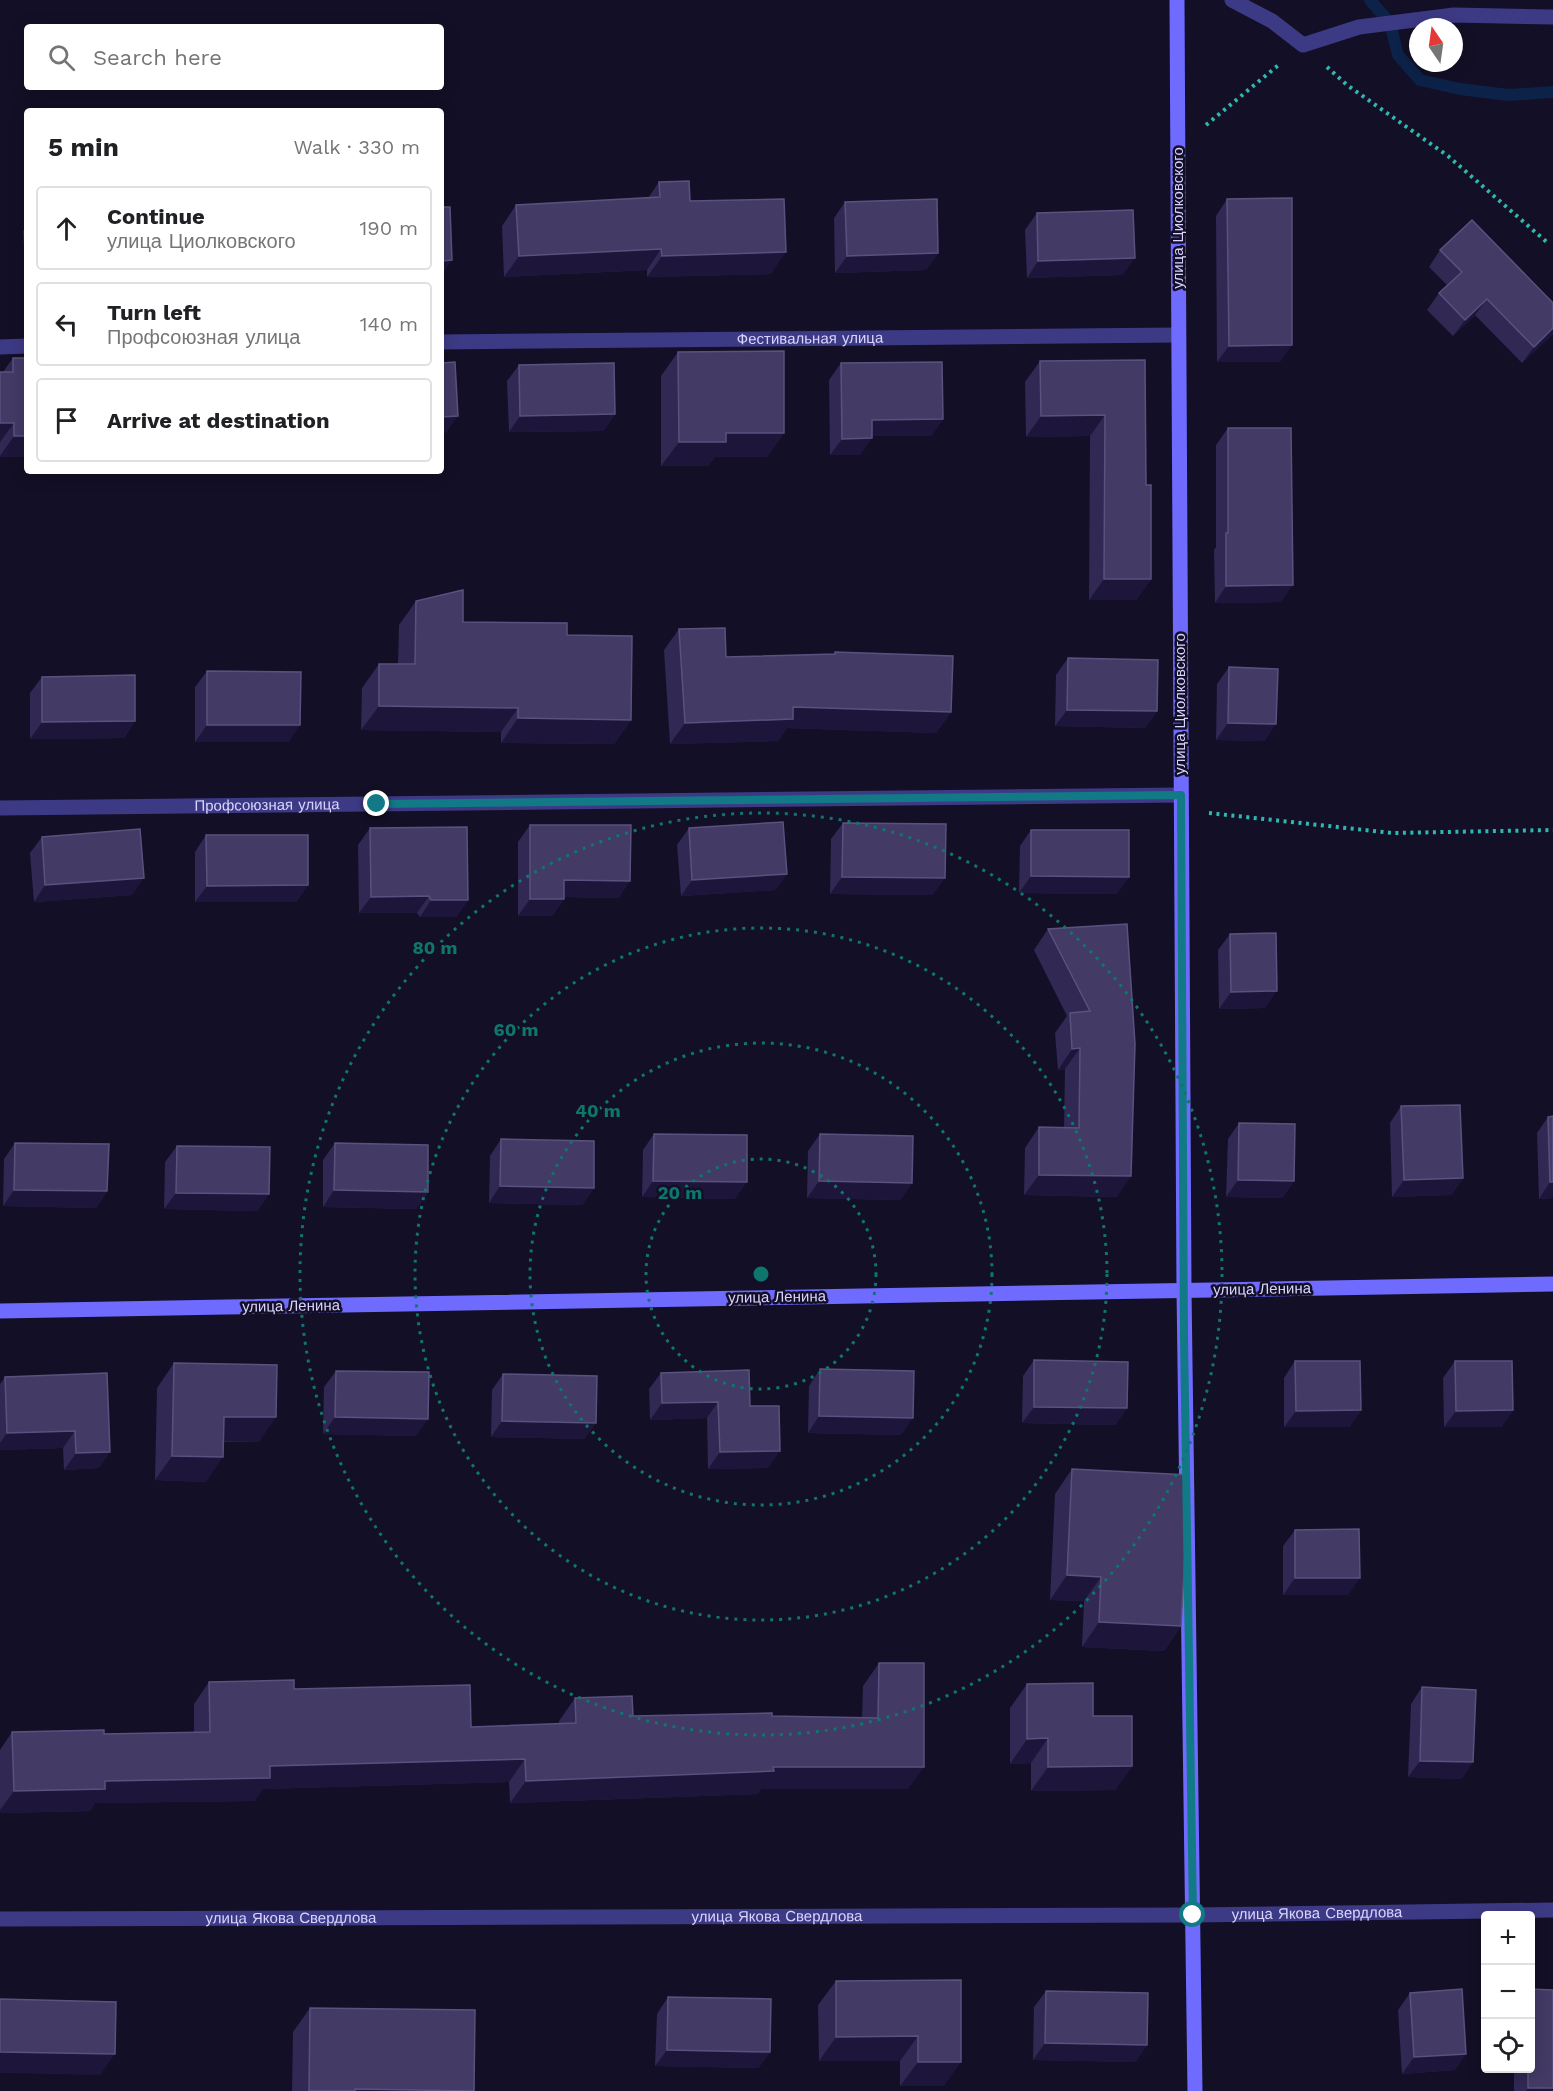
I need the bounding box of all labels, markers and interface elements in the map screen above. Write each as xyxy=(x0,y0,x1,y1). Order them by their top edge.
north arrow xyxy=(1409,18,1463,72)
search box xyxy=(24,24,444,90)
icon: search xyxy=(45,41,78,74)
text: Search here xyxy=(93,45,222,70)
text: 5 min xyxy=(48,132,119,162)
text: Walk · 330 m xyxy=(293,135,420,159)
street label: улица Циолковского xyxy=(1169,147,1187,289)
text: Continue xyxy=(107,204,205,229)
icon: ahead xyxy=(50,212,83,245)
text: 190 m xyxy=(360,216,418,240)
text: улица Циолковского xyxy=(107,229,296,253)
text: Turn left xyxy=(107,300,201,325)
icon: left xyxy=(50,308,83,341)
text: 140 m xyxy=(360,312,418,336)
text: Профсоюзная улица xyxy=(107,325,300,349)
street label: Фестивальная улица xyxy=(737,329,884,348)
icon: arrive xyxy=(50,404,83,437)
text: Arrive at destination xyxy=(107,408,330,433)
street label: улица Циолковского xyxy=(1171,633,1189,775)
route end xyxy=(363,790,389,816)
street label: Профсоюзная улица xyxy=(194,795,340,815)
text: 80 m xyxy=(413,937,457,958)
text: 60 m xyxy=(494,1019,538,1040)
text: 40 m xyxy=(575,1100,621,1121)
text: 20 m xyxy=(658,1182,702,1203)
centre of rings xyxy=(751,1264,771,1284)
street label: улица Ленина xyxy=(1213,1279,1312,1299)
street label: улица Ленина xyxy=(728,1287,827,1307)
street label: улица Ленина xyxy=(242,1296,341,1316)
route start xyxy=(1179,1901,1205,1927)
street label: улица Якова Свердлова xyxy=(1231,1903,1403,1923)
street label: улица Якова Свердлова xyxy=(692,1907,863,1926)
street label: улица Якова Свердлова xyxy=(206,1909,377,1927)
map controls xyxy=(1481,1911,1535,2073)
button: + xyxy=(1481,1911,1535,1965)
button: − xyxy=(1481,1965,1535,2019)
button: locate xyxy=(1481,2019,1535,2073)

